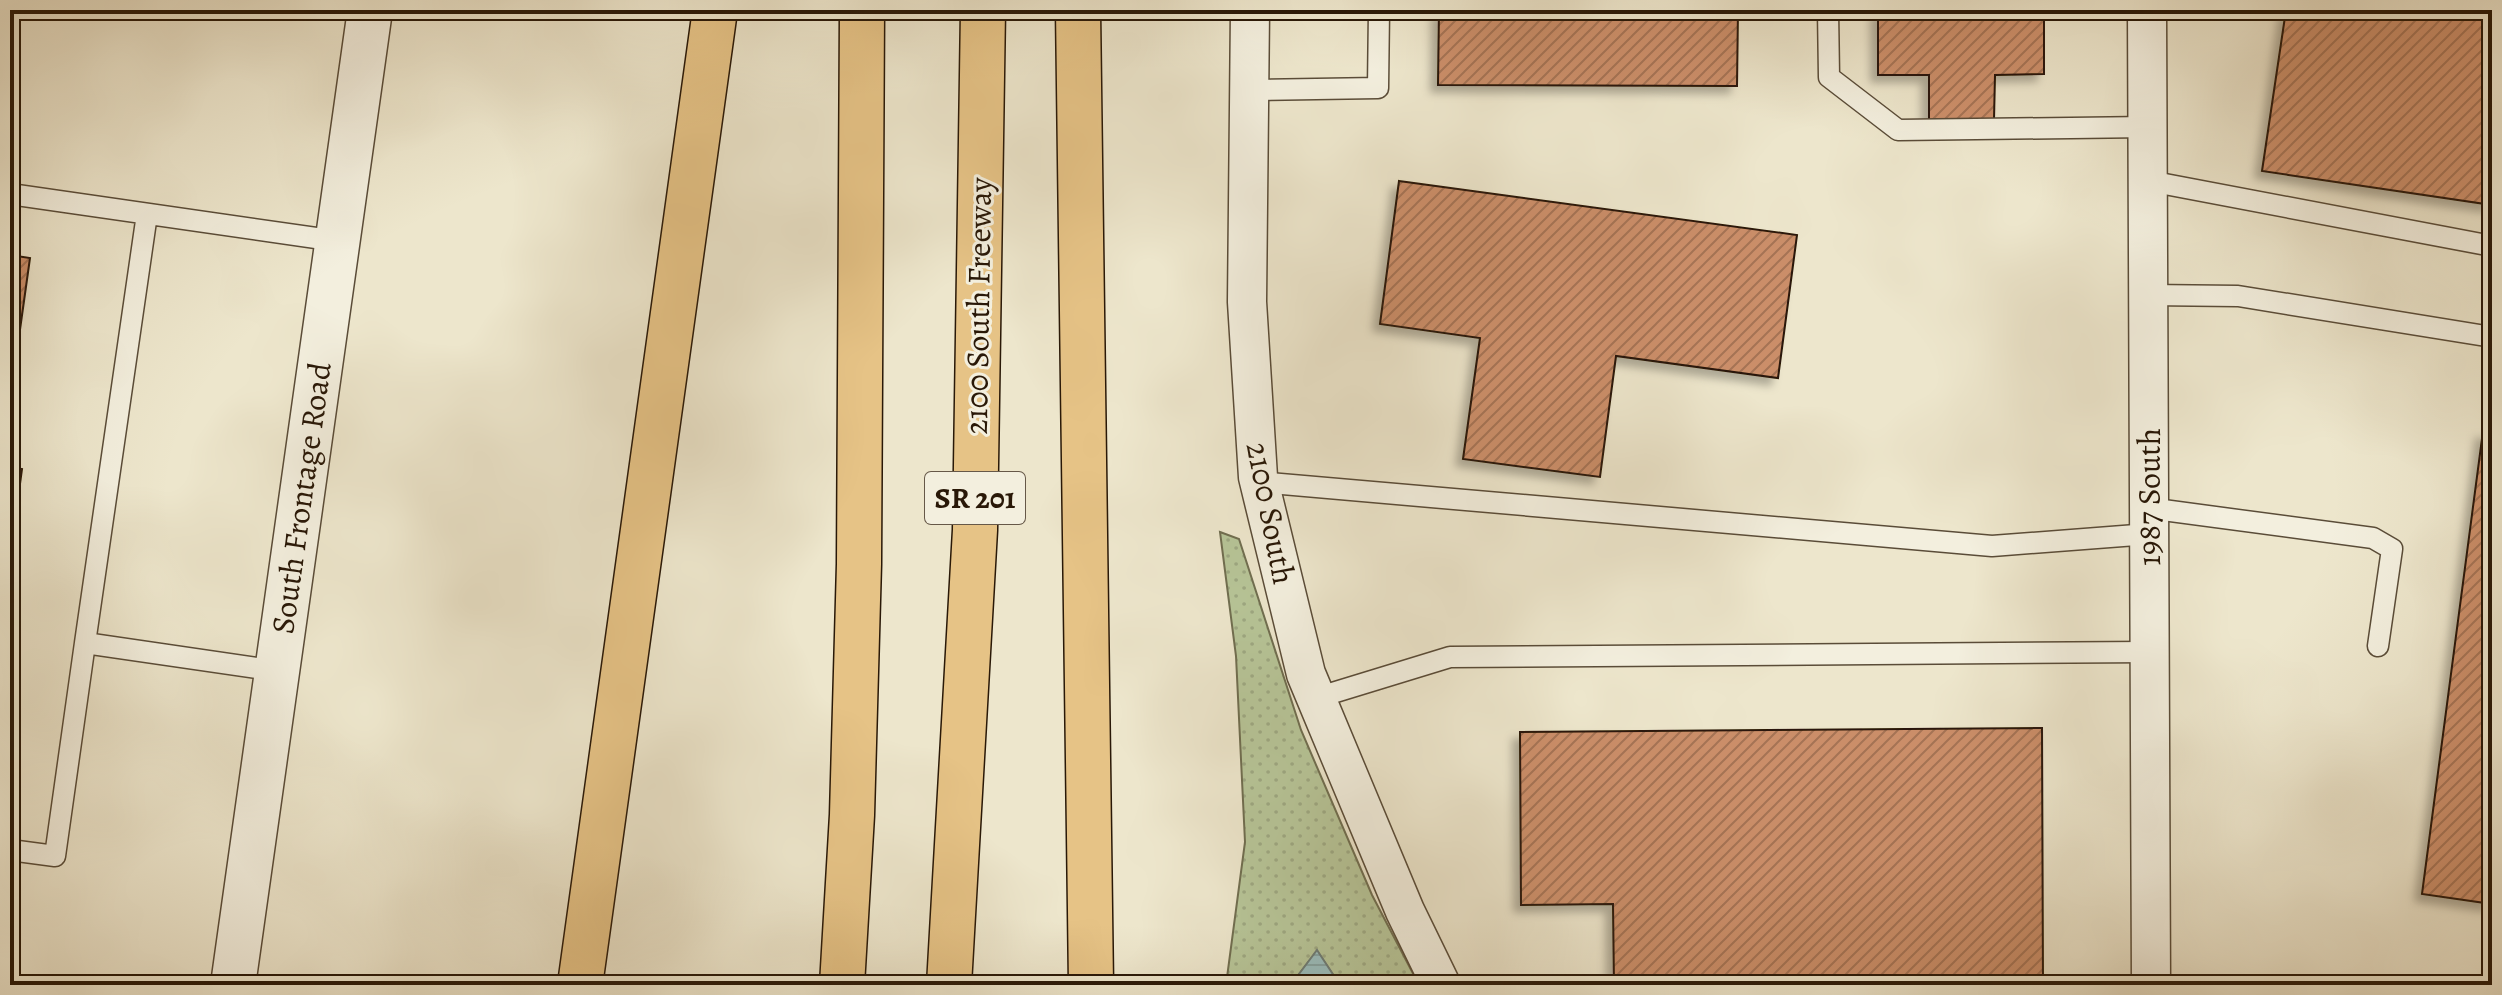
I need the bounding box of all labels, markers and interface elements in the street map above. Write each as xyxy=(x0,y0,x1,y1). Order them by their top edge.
street label: 2100 South Freeway xyxy=(954,176,1002,435)
street label: South Frontage Road xyxy=(260,359,342,636)
street label: 1987 South xyxy=(2127,428,2171,566)
street label: 2100 South xyxy=(1236,438,1306,588)
road number: SR 201 xyxy=(925,472,1025,524)

